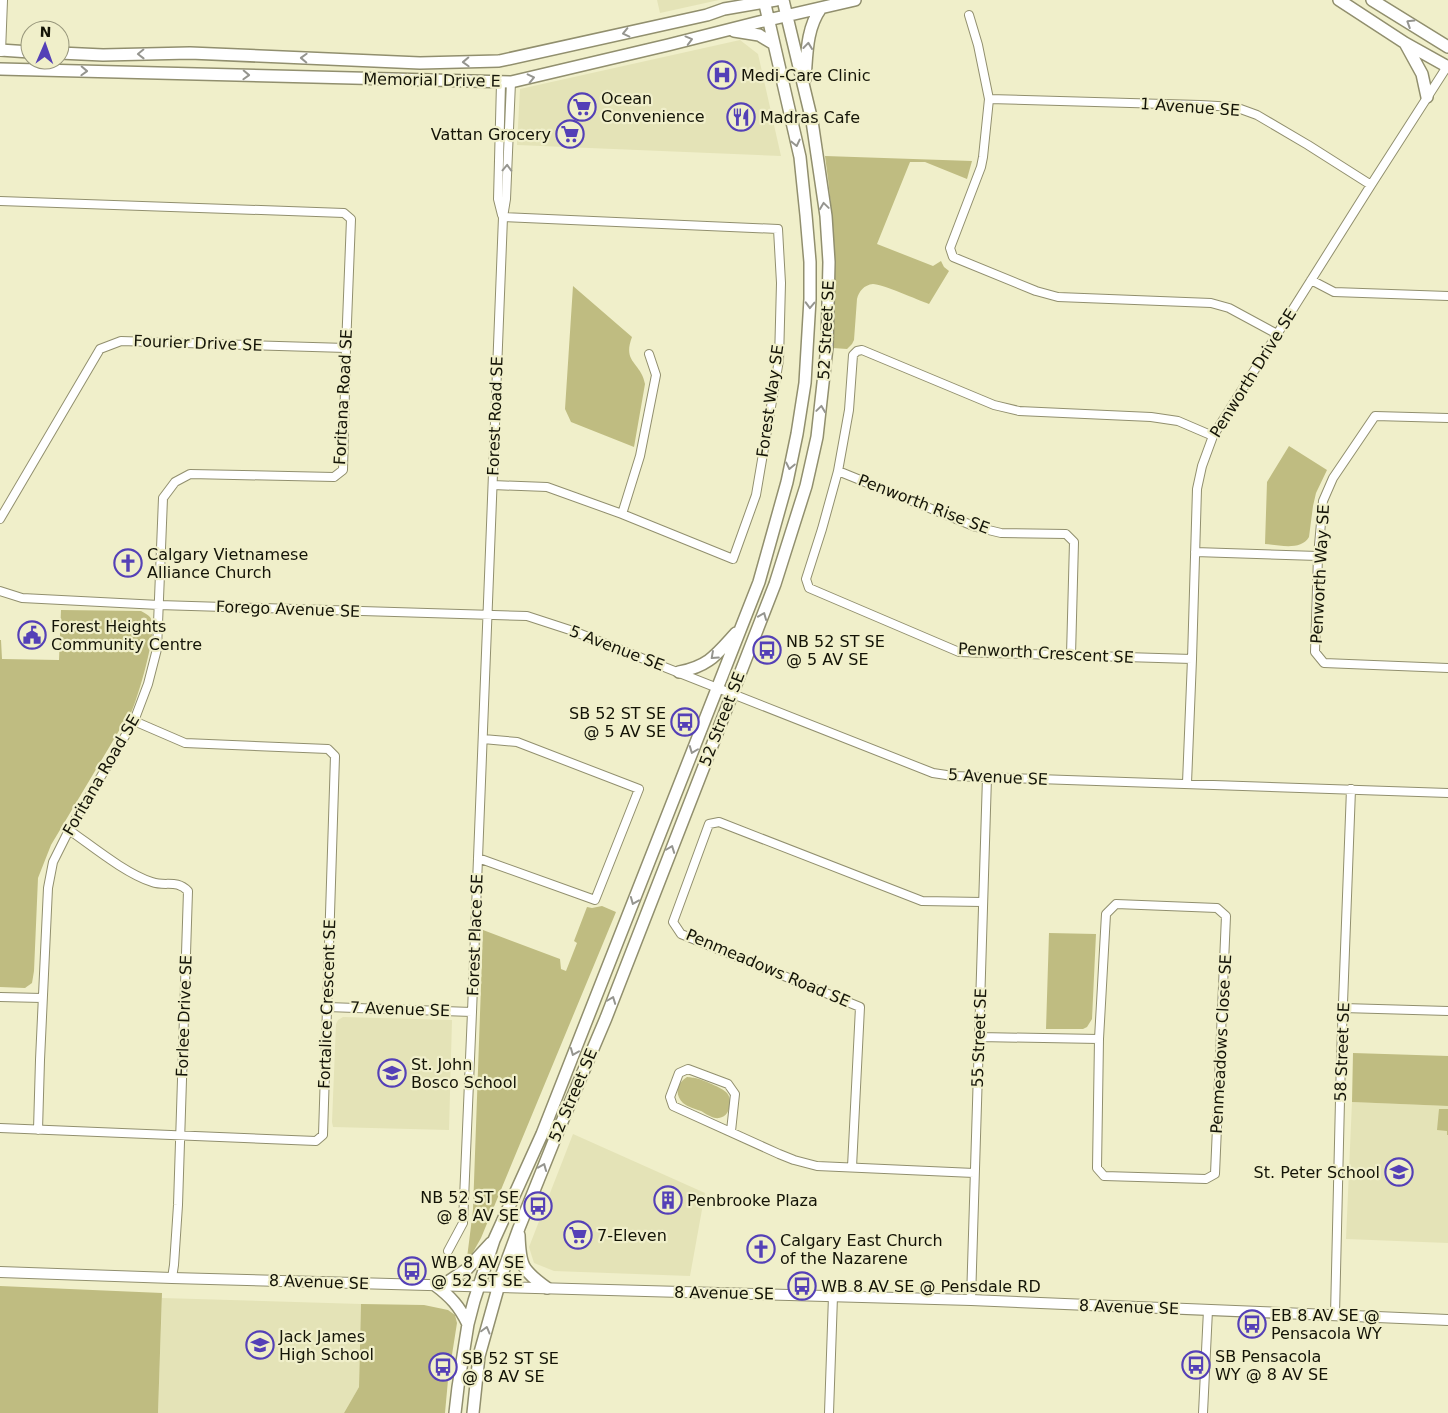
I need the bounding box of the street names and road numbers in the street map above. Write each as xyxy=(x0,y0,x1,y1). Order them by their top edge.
street label: Memorial Drive E xyxy=(363,69,501,91)
street label: 1 Avenue SE xyxy=(1139,94,1241,120)
street label: 52 Street SE xyxy=(814,280,838,380)
street label: Penworth Drive SE xyxy=(1206,305,1300,441)
street label: Foritana Road SE xyxy=(330,329,356,465)
street label: Fourier Drive SE xyxy=(133,331,263,355)
street label: Forest Way SE xyxy=(753,343,787,459)
street label: Forest Road SE xyxy=(483,356,507,476)
street label: Penworth Rise SE xyxy=(856,470,992,538)
street label: Penworth Way SE xyxy=(1307,504,1333,644)
street label: Forego Avenue SE xyxy=(216,597,360,621)
street label: 5 Avenue SE xyxy=(567,621,667,675)
street label: Penworth Crescent SE xyxy=(958,639,1134,667)
street label: 52 Street SE xyxy=(695,669,749,769)
street label: Foritana Road SE xyxy=(59,711,143,839)
street label: 5 Avenue SE xyxy=(948,765,1048,789)
street label: Forest Place SE xyxy=(463,874,487,996)
street label: Fortalice Crescent SE xyxy=(315,919,339,1089)
street label: Penmeadows Road SE xyxy=(683,925,853,1011)
street label: Penmeadows Close SE xyxy=(1207,954,1235,1134)
street label: Forlee Drive SE xyxy=(172,955,196,1077)
street label: 55 Street SE xyxy=(968,988,990,1088)
street label: 7 Avenue SE xyxy=(350,998,450,1020)
street label: 58 Street SE xyxy=(1331,1002,1353,1102)
street label: 52 Street SE xyxy=(545,1046,601,1144)
street label: 8 Avenue SE xyxy=(269,1271,369,1293)
street label: 8 Avenue SE xyxy=(674,1283,774,1303)
street label: 8 Avenue SE xyxy=(1079,1296,1179,1318)

